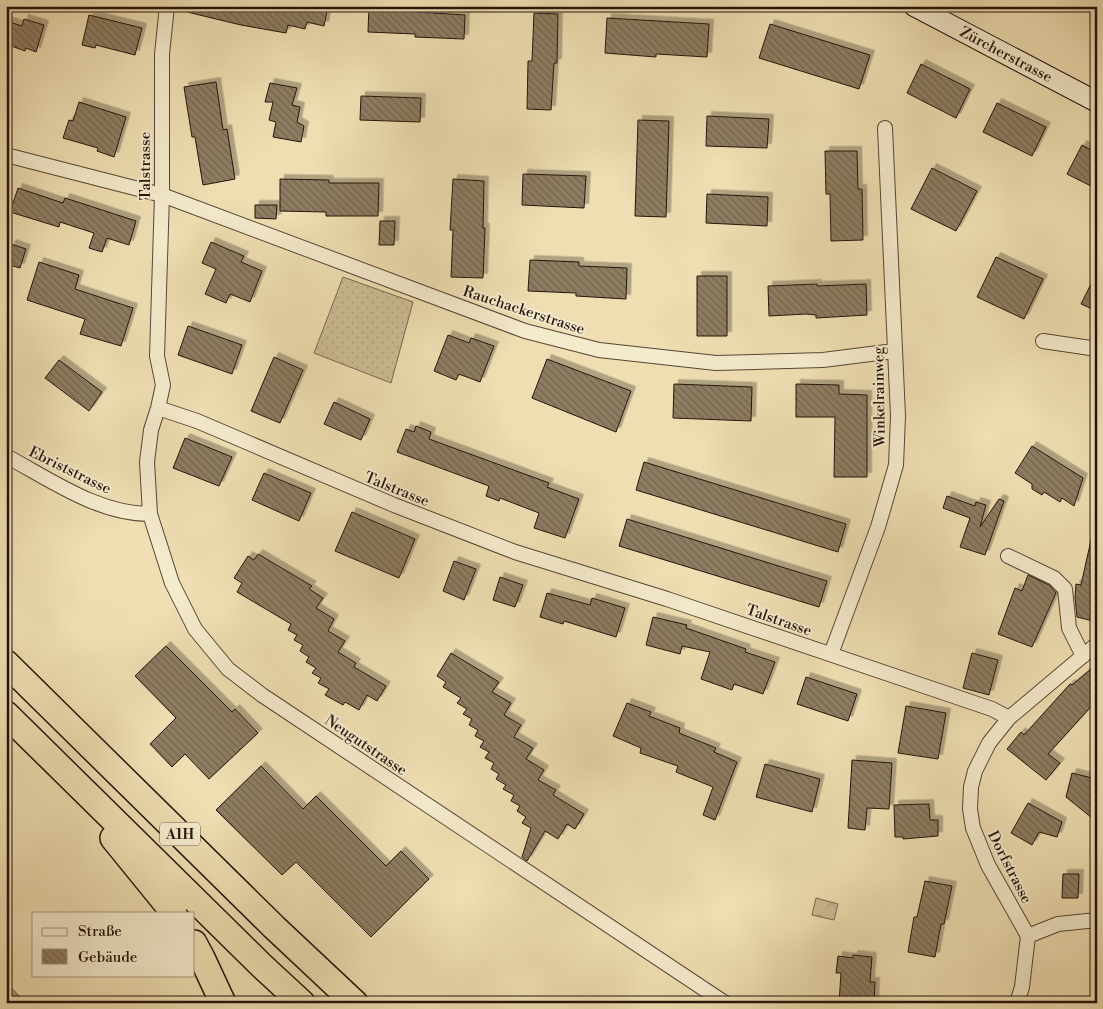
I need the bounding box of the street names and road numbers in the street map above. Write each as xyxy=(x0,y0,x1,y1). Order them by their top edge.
street label: Zürcherstrasse xyxy=(956,23,1055,87)
street label: Talstrasse xyxy=(136,132,155,200)
street label: Rauchackerstrasse xyxy=(461,282,587,339)
street label: Winkelrainweg xyxy=(869,347,890,448)
street label: Ebriststrasse xyxy=(25,442,114,499)
street label: Talstrasse xyxy=(362,468,432,511)
street label: Talstrasse xyxy=(743,600,814,641)
street label: Neugutstrasse xyxy=(321,711,411,780)
road number: A1H xyxy=(160,822,200,846)
street label: Dorfstrasse xyxy=(983,828,1036,907)

